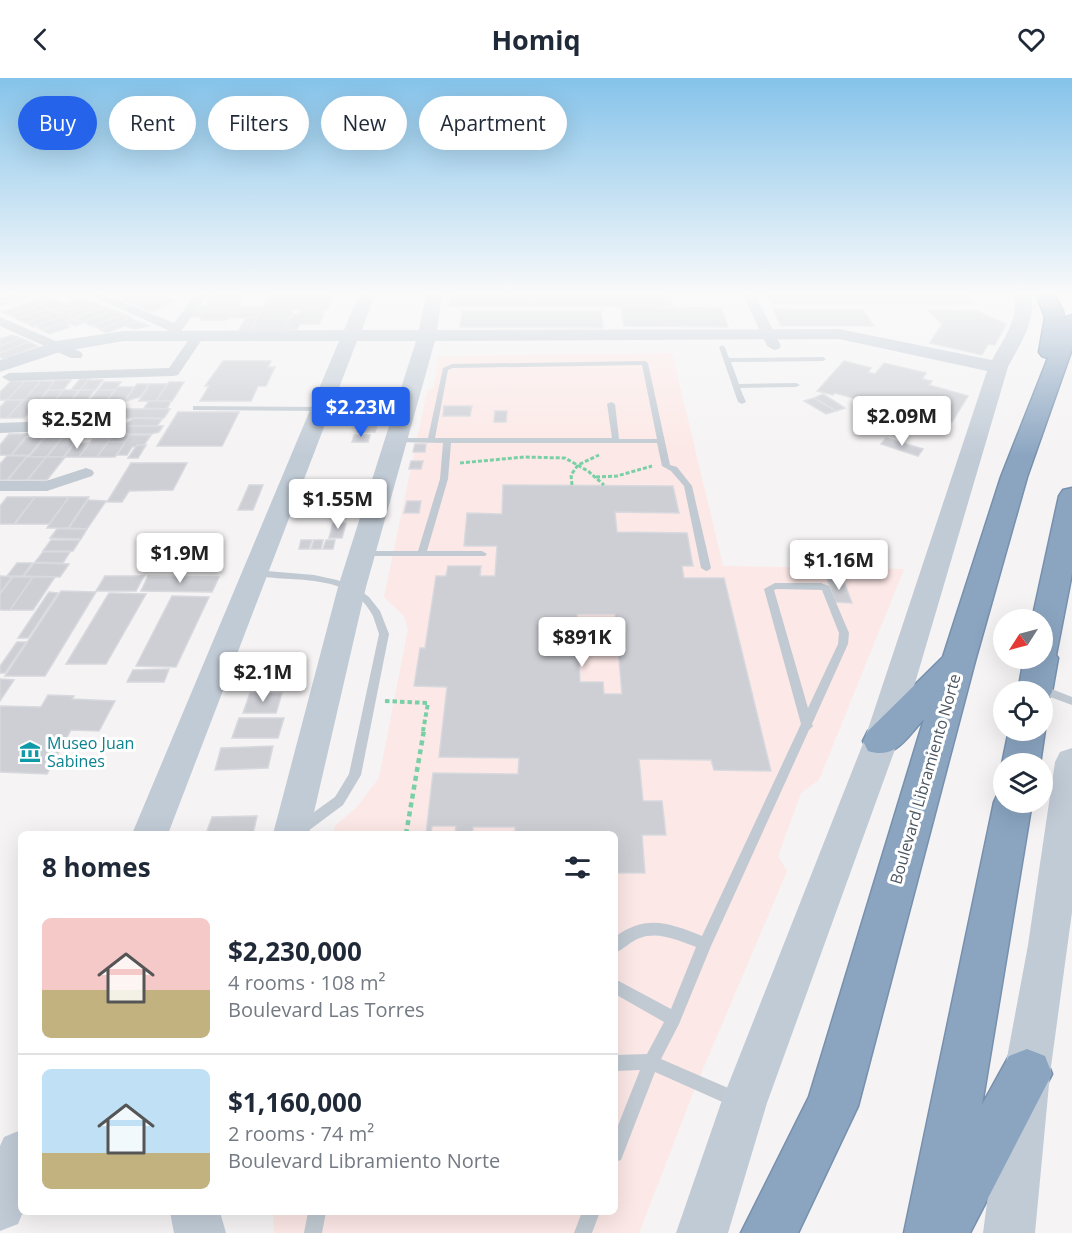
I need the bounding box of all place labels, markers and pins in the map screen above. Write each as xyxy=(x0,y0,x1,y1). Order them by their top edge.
pin: $2.23M xyxy=(312,387,410,438)
pin: $2.09M xyxy=(853,396,951,447)
pin: $2.52M xyxy=(28,399,126,450)
pin: $1.55M xyxy=(289,479,387,530)
pin: $1.9M xyxy=(138,533,222,584)
pin: $1.16M xyxy=(790,540,888,591)
pin: $891K xyxy=(540,617,624,668)
pin: $2.1M xyxy=(221,652,305,703)
place label: Museo Juan Sabines xyxy=(47,732,134,772)
museum icon: Museo Juan Sabines xyxy=(18,740,42,764)

